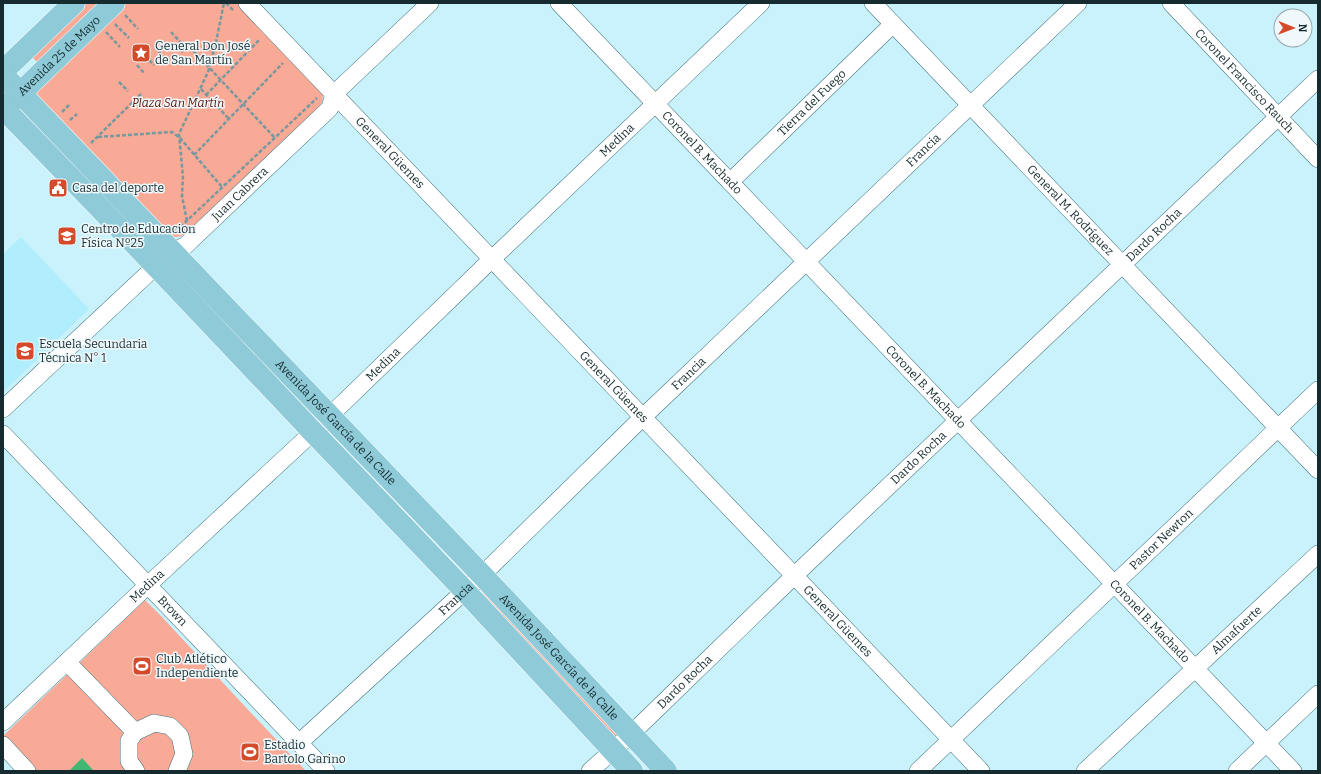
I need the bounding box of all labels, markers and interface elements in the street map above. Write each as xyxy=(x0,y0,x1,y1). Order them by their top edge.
north arrow xyxy=(1273,8,1313,48)
street label: Avenida 25 de Mayo xyxy=(15,13,103,99)
text: N xyxy=(1296,24,1309,33)
street label: Coronel Francisco Rauch xyxy=(1192,26,1297,136)
place label: General Don José de San Martín xyxy=(155,39,250,67)
place icon: General Don José de San Martín xyxy=(130,42,152,64)
street label: Tierra del Fuego xyxy=(775,66,849,139)
park label: Plaza San Martín xyxy=(132,96,224,110)
street label: Coronel B. Machado xyxy=(659,108,745,197)
street label: General Güemes xyxy=(353,114,428,191)
street label: Medina xyxy=(597,120,637,160)
street label: Francia xyxy=(903,130,944,170)
street label: General M. Rodríguez xyxy=(1024,162,1117,258)
street label: Juan Cabrera xyxy=(208,164,271,224)
public building icon: Casa del deporte xyxy=(47,177,69,199)
place label: Casa del deporte xyxy=(72,181,164,195)
street label: Dardo Rocha xyxy=(1123,205,1185,264)
place label: Centro de Educacion Física Nº25 xyxy=(81,222,196,250)
school or university icon: Centro de Educacion Física Nº25 xyxy=(56,225,78,247)
place label: Escuela Secundaria Técnica N° 1 xyxy=(39,337,148,365)
school or university icon: Escuela Secundaria Técnica N° 1 xyxy=(14,340,36,362)
street label: Coronel B. Machado xyxy=(883,342,969,431)
street label: Medina xyxy=(363,344,403,384)
street label: General Güemes xyxy=(577,348,651,426)
street label: Francia xyxy=(669,354,709,393)
street label: Avenida José García de la Calle xyxy=(273,357,399,488)
street label: Dardo Rocha xyxy=(888,428,949,487)
street label: Pastor Newton xyxy=(1127,506,1196,573)
street label: Medina xyxy=(127,566,167,606)
street label: Coronel B. Machado xyxy=(1107,577,1193,666)
street label: Francia xyxy=(436,579,476,618)
street label: General Güemes xyxy=(800,582,875,660)
street label: Avenida José García de la Calle xyxy=(496,591,622,723)
street label: Brown xyxy=(155,593,190,629)
street label: Almafuerte xyxy=(1208,603,1265,657)
place label: Club Atlético Independiente xyxy=(156,652,238,680)
street label: Dardo Rocha xyxy=(654,652,715,712)
sports icon: Club Atlético Independiente xyxy=(131,655,153,677)
place label: Estadio Bartolo Garino xyxy=(264,738,346,766)
sports icon: Estadio Bartolo Garino xyxy=(239,741,261,763)

